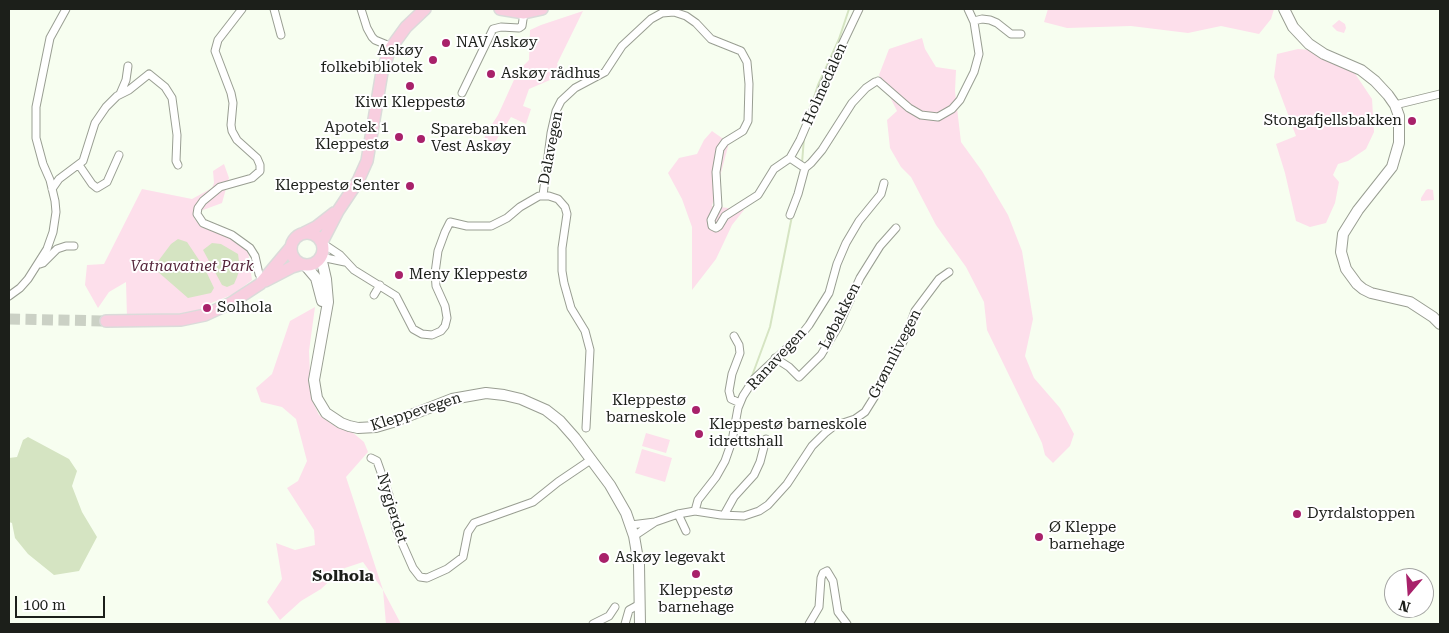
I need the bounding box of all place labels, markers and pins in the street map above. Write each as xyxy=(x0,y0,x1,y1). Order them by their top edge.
place label: NAV Askøy xyxy=(456,34,538,52)
marker: NAV Askøy xyxy=(440,37,452,49)
place label: Askøy folkebibliotek xyxy=(320,42,423,77)
marker: Askøy folkebibliotek xyxy=(427,54,439,66)
place label: Askøy rådhus xyxy=(501,65,600,83)
marker: Askøy rådhus xyxy=(485,68,497,80)
marker: Kiwi Kleppestø xyxy=(404,80,416,92)
place label: Kiwi Kleppestø xyxy=(355,94,465,112)
place label: Stongafjellsbakken xyxy=(1264,112,1402,130)
marker: Stongafjellsbakken xyxy=(1406,115,1418,127)
place label: Apotek 1 Kleppestø xyxy=(315,119,389,154)
place label: Sparebanken Vest Askøy xyxy=(431,121,526,156)
marker: Apotek 1 Kleppestø xyxy=(393,131,405,143)
marker: Sparebanken Vest Askøy xyxy=(415,133,427,145)
place label: Kleppestø Senter xyxy=(275,177,400,195)
marker: Kleppestø Senter xyxy=(404,180,416,192)
place label: Meny Kleppestø xyxy=(409,266,528,284)
marker: Meny Kleppestø xyxy=(393,269,405,281)
place label: Solhola xyxy=(217,299,272,317)
marker: Solhola xyxy=(201,302,213,314)
place label: Kleppestø barneskole xyxy=(606,392,686,427)
marker: Kleppestø barneskole xyxy=(690,404,702,416)
place label: Kleppestø barneskole idrettshall xyxy=(709,416,867,451)
marker: Kleppestø barneskole idrettshall xyxy=(693,428,705,440)
place label: Dyrdalstoppen xyxy=(1307,505,1415,523)
marker: Dyrdalstoppen xyxy=(1291,508,1303,520)
place label: Ø Kleppe barnehage xyxy=(1049,519,1125,554)
marker: Ø Kleppe barnehage xyxy=(1033,531,1045,543)
place label: Askøy legevakt xyxy=(615,549,725,567)
marker: Askøy legevakt xyxy=(597,551,611,565)
marker: Kleppestø barnehage xyxy=(690,568,702,580)
place label: Kleppestø barnehage xyxy=(658,582,734,617)

